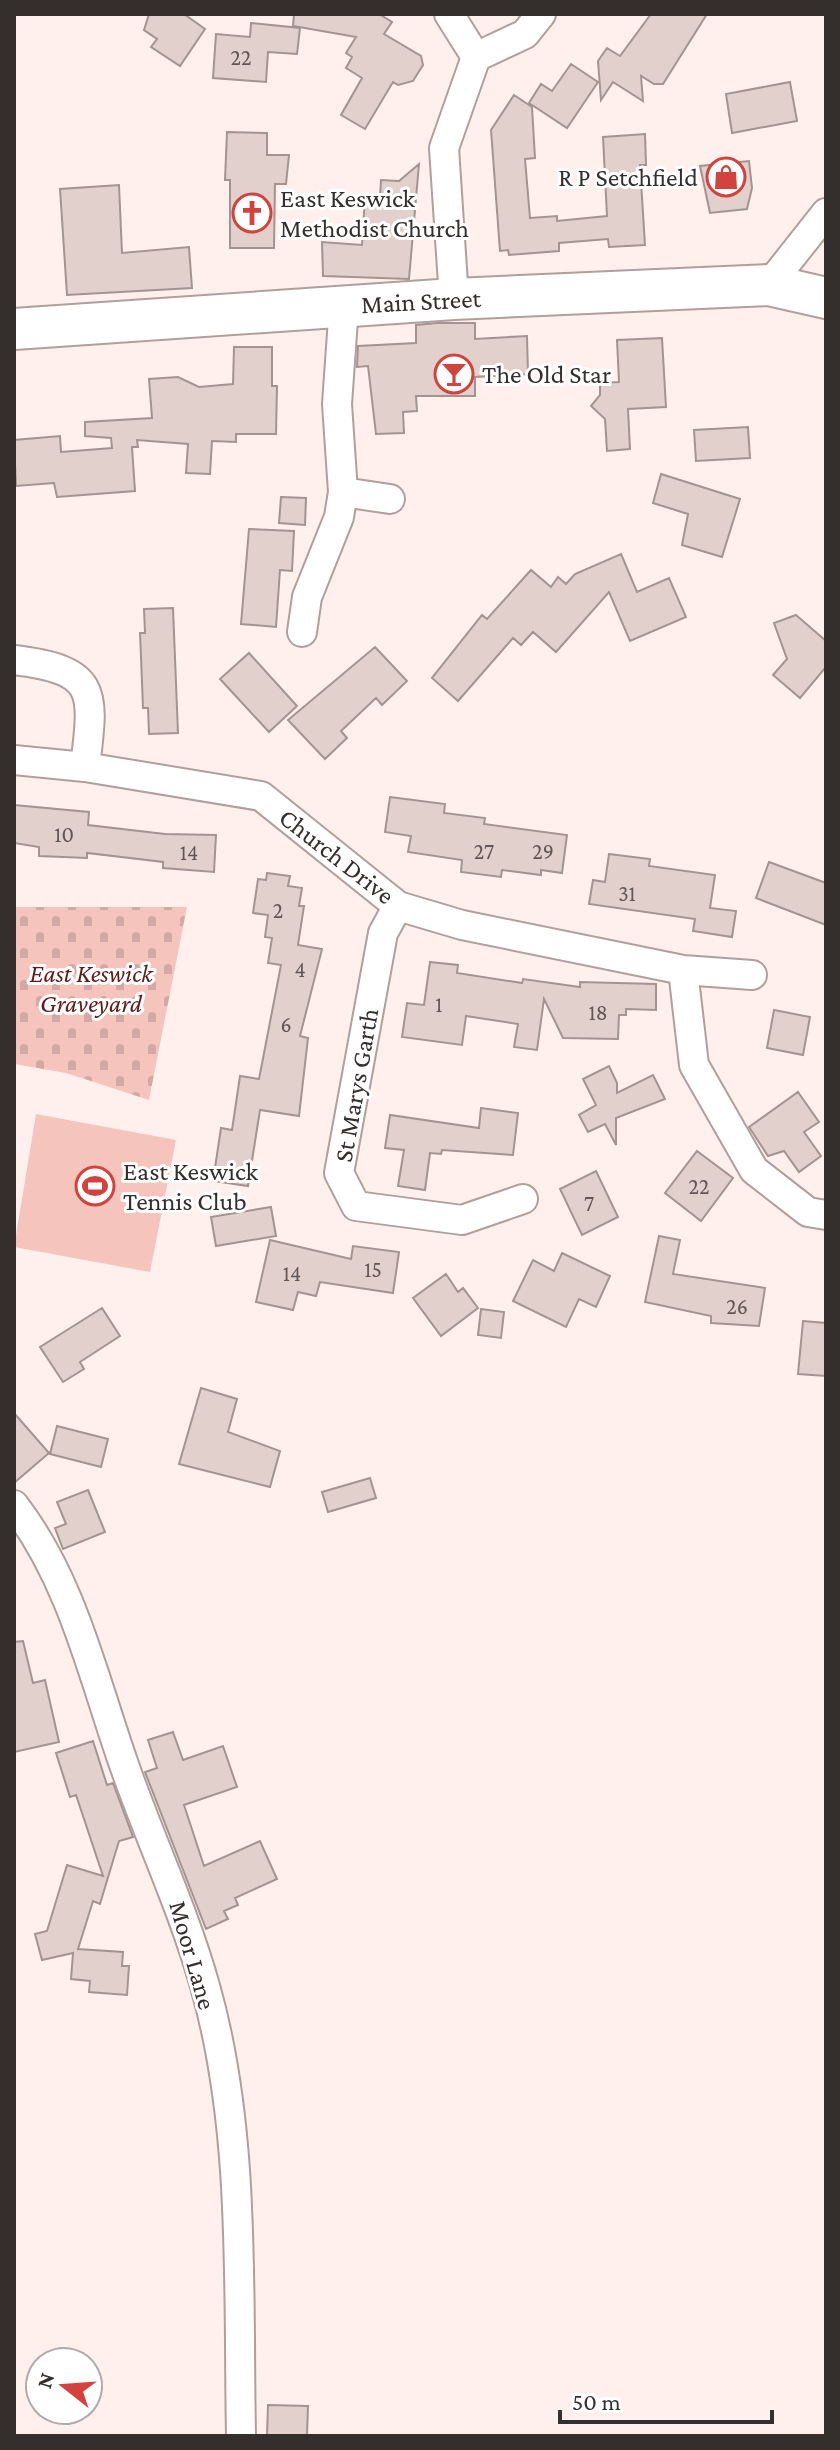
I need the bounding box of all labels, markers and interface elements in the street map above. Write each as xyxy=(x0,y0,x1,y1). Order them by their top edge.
house number: 22 xyxy=(231,45,251,70)
shop icon: R P Setchfield xyxy=(705,156,747,198)
place label: R P Setchfield xyxy=(558,163,698,192)
place label: East Keswick Methodist Church xyxy=(280,184,469,243)
church icon: East Keswick Methodist Church xyxy=(231,192,273,234)
street label: Main Street xyxy=(360,284,482,319)
bar icon: The Old Star xyxy=(433,353,475,395)
place label: The Old Star xyxy=(482,360,611,389)
street label: Church Drive xyxy=(273,803,400,910)
house number: 10 xyxy=(54,822,74,847)
house number: 27 xyxy=(474,839,494,864)
house number: 29 xyxy=(532,839,554,864)
house number: 14 xyxy=(180,840,198,865)
house number: 31 xyxy=(618,881,636,906)
house number: 2 xyxy=(273,898,283,923)
house number: 4 xyxy=(294,957,306,982)
park label: East Keswick Graveyard xyxy=(29,959,154,1018)
house number: 1 xyxy=(435,992,443,1017)
house number: 18 xyxy=(588,1000,608,1025)
street label: St Marys Garth xyxy=(329,1006,384,1164)
house number: 6 xyxy=(280,1012,292,1037)
place label: East Keswick Tennis Club xyxy=(123,1157,259,1216)
sports icon: East Keswick Tennis Club xyxy=(74,1165,116,1207)
house number: 22 xyxy=(689,1174,709,1199)
house number: 7 xyxy=(584,1191,594,1216)
house number: 15 xyxy=(364,1257,382,1282)
house number: 14 xyxy=(283,1261,301,1286)
house number: 26 xyxy=(726,1294,748,1319)
street label: Moor Lane xyxy=(163,1897,222,2013)
north arrow xyxy=(24,2346,104,2426)
text: N xyxy=(31,2369,59,2391)
scale bar xyxy=(560,2374,772,2424)
text: 50 m xyxy=(572,2388,621,2415)

